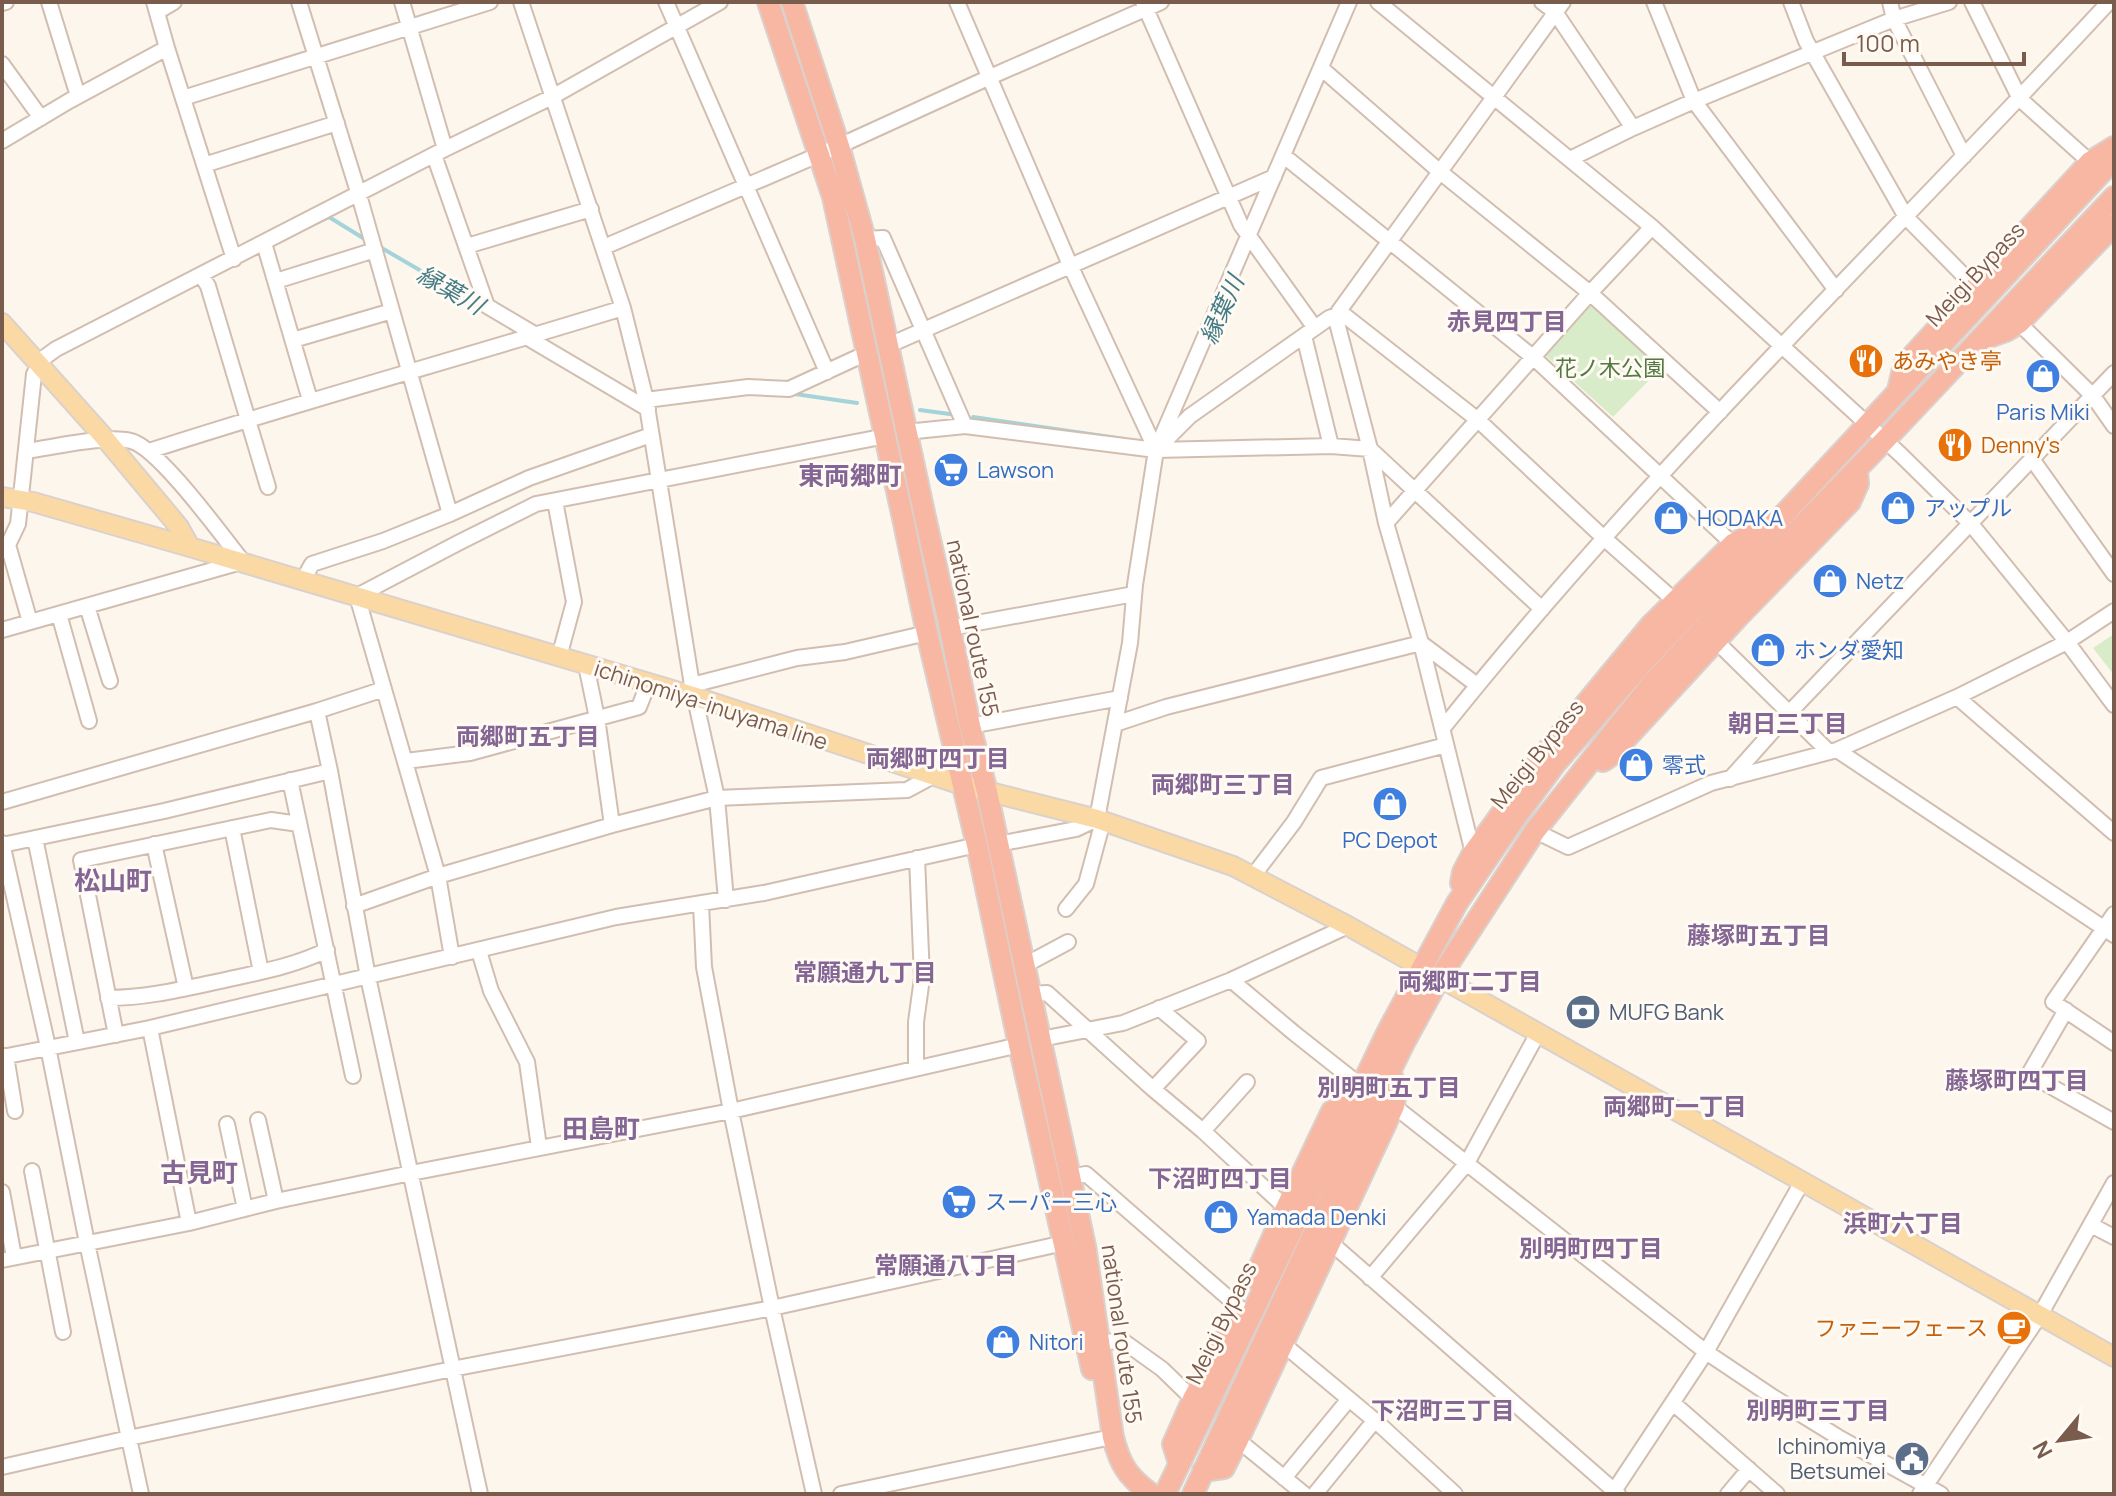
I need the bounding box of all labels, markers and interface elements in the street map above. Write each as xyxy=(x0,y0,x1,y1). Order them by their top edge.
scale bar xyxy=(1844,16,2024,66)
text: 100 m xyxy=(1856,26,1920,59)
street label: Meigi Bypass xyxy=(1919,215,2031,333)
water label: 縁葉川 xyxy=(412,257,493,323)
water label: 縁葉川 xyxy=(1191,267,1252,349)
district label: 赤見四丁目 xyxy=(1447,304,1567,337)
restaurant icon: あみやき亭 xyxy=(1847,342,1885,380)
place label: あみやき亭 xyxy=(1892,346,2002,376)
park label: 花ノ木公園 xyxy=(1555,353,1665,383)
shop icon: Paris Miki xyxy=(2024,357,2062,395)
place label: Paris Miki xyxy=(1996,397,2090,427)
restaurant icon: Denny's xyxy=(1936,426,1974,464)
place label: Denny's xyxy=(1981,430,2060,460)
supermarket icon: Lawson xyxy=(932,451,970,489)
place label: Lawson xyxy=(977,455,1054,485)
district label: 東両郷町 xyxy=(798,457,902,493)
shop icon: アップル xyxy=(1879,489,1917,527)
place label: アップル xyxy=(1924,493,2012,523)
shop icon: HODAKA xyxy=(1652,499,1690,537)
place label: HODAKA xyxy=(1697,503,1783,533)
street label: national route 155 xyxy=(940,537,1006,719)
shop icon: Netz xyxy=(1811,562,1849,600)
place label: Netz xyxy=(1856,566,1904,596)
shop icon: ホンダ愛知 xyxy=(1749,631,1787,669)
place label: ホンダ愛知 xyxy=(1794,635,1904,665)
street label: ichinomiya-inuyama line xyxy=(590,653,832,757)
street label: Meigi Bypass xyxy=(1484,693,1590,815)
district label: 朝日三丁目 xyxy=(1728,706,1848,739)
district label: 両郷町五丁目 xyxy=(456,719,600,752)
district label: 両郷町四丁目 xyxy=(866,741,1010,774)
shop icon: 零式 xyxy=(1617,746,1655,784)
place label: 零式 xyxy=(1662,750,1706,780)
district label: 両郷町三丁目 xyxy=(1151,767,1295,800)
shop icon: PC Depot xyxy=(1371,785,1409,823)
place label: PC Depot xyxy=(1342,825,1438,855)
district label: 松山町 xyxy=(74,862,152,898)
district label: 藤塚町五丁目 xyxy=(1687,918,1831,951)
district label: 常願通九丁目 xyxy=(793,955,937,988)
district label: 両郷町二丁目 xyxy=(1398,964,1542,997)
bank icon: MUFG Bank xyxy=(1564,993,1602,1031)
place label: MUFG Bank xyxy=(1609,997,1725,1027)
district label: 藤塚町四丁目 xyxy=(1945,1063,2089,1096)
district label: 別明町五丁目 xyxy=(1317,1070,1461,1103)
district label: 両郷町一丁目 xyxy=(1603,1089,1747,1122)
district label: 田島町 xyxy=(562,1110,640,1146)
district label: 古見町 xyxy=(160,1154,238,1190)
district label: 下沼町四丁目 xyxy=(1148,1161,1292,1194)
supermarket icon: スーパー三心 xyxy=(940,1183,978,1221)
place label: スーパー三心 xyxy=(985,1187,1117,1217)
shop icon: Yamada Denki xyxy=(1202,1198,1240,1236)
place label: Yamada Denki xyxy=(1247,1202,1387,1232)
district label: 浜町六丁目 xyxy=(1843,1206,1963,1239)
district label: 別明町四丁目 xyxy=(1519,1231,1663,1264)
street label: national route 155 xyxy=(1095,1243,1149,1425)
district label: 常願通八丁目 xyxy=(874,1248,1018,1281)
street label: Meigi Bypass xyxy=(1178,1257,1264,1389)
cafe icon: ファニーフェース xyxy=(1995,1309,2033,1347)
place label: ファニーフェース xyxy=(1814,1313,1988,1343)
shop icon: Nitori xyxy=(984,1323,1022,1361)
place label: Nitori xyxy=(1029,1327,1084,1357)
district label: 下沼町三丁目 xyxy=(1371,1393,1515,1426)
district label: 別明町三丁目 xyxy=(1746,1393,1890,1426)
north arrow xyxy=(2020,1400,2100,1480)
place label: Ichinomiya Betsumei xyxy=(1777,1431,1886,1486)
text: N xyxy=(2026,1436,2059,1464)
public building icon: Ichinomiya Betsumei xyxy=(1893,1440,1931,1478)

